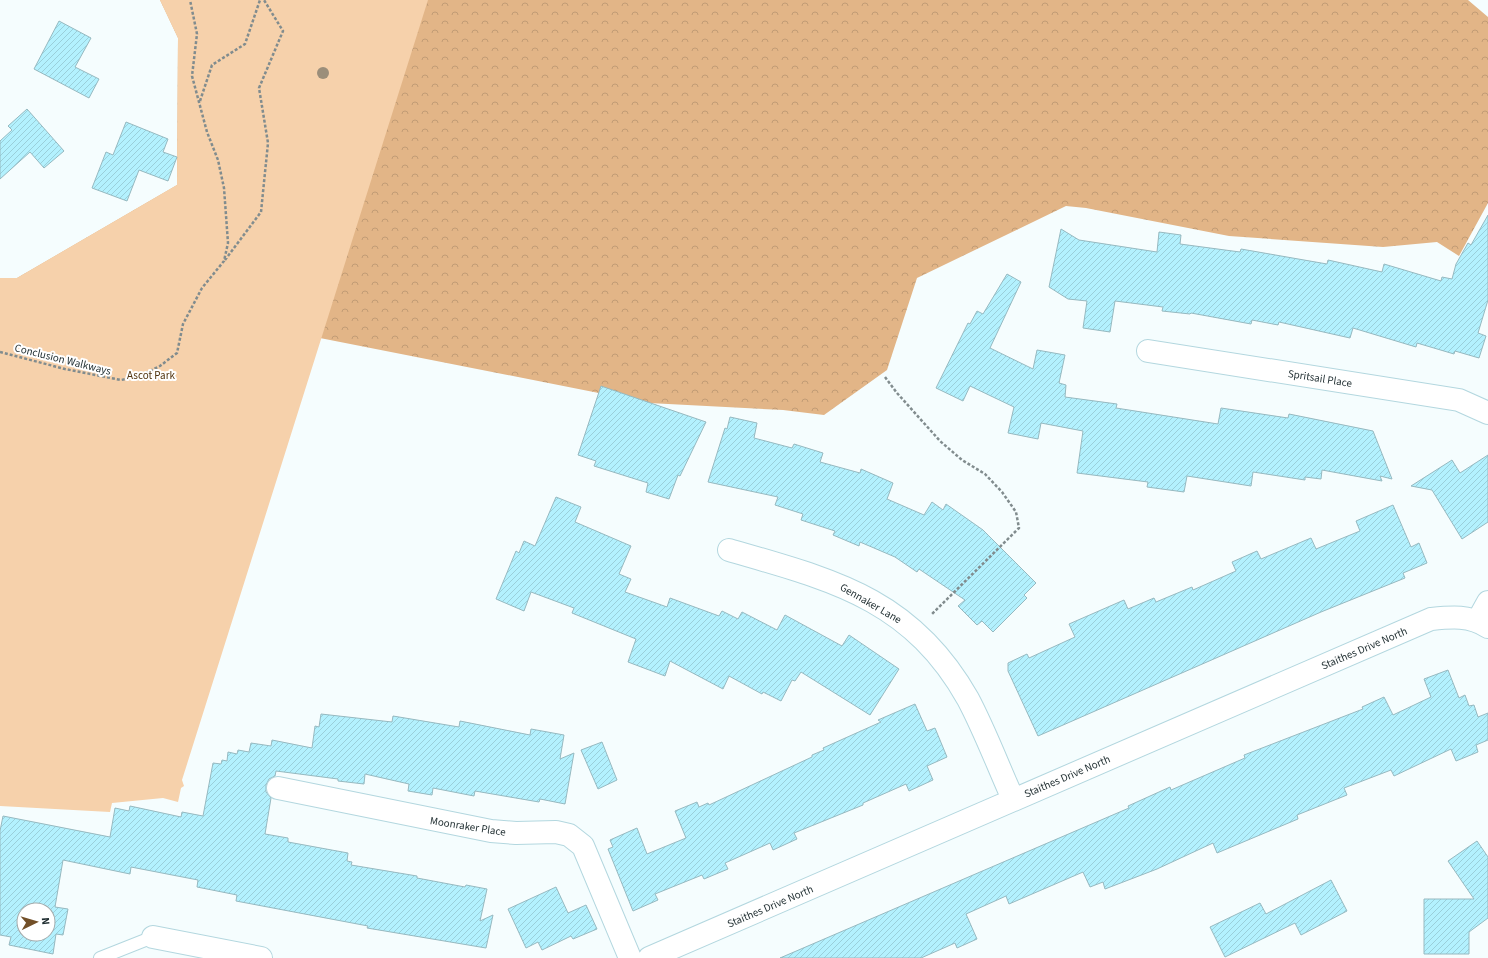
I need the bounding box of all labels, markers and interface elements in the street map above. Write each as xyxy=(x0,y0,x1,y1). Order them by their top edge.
street label: Conclusion Walkways xyxy=(13,340,113,379)
street label: Spritsail Place xyxy=(1287,366,1354,391)
park label: Ascot Park xyxy=(127,368,175,383)
street label: Gennaker Lane xyxy=(837,580,905,627)
street label: Staithes Drive North xyxy=(1319,624,1409,673)
street label: Staithes Drive North xyxy=(1022,752,1112,801)
street label: Moonraker Place xyxy=(429,813,507,840)
street label: Staithes Drive North xyxy=(725,882,815,931)
north arrow xyxy=(16,902,56,942)
text: N xyxy=(38,917,53,925)

